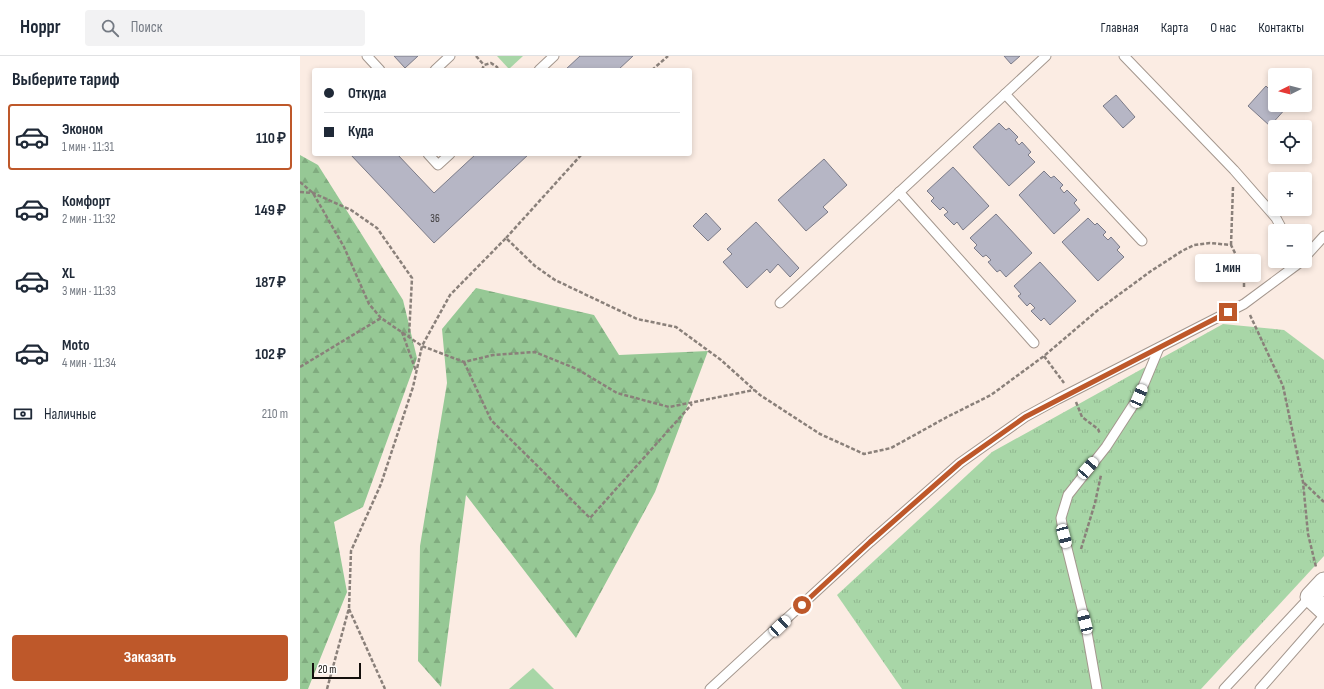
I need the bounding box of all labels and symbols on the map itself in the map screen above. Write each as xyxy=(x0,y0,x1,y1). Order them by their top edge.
north arrow xyxy=(1268,68,1312,112)
house number: 36 xyxy=(430,212,440,225)
callout: 1 мин xyxy=(1195,254,1261,282)
route end xyxy=(1219,303,1237,321)
car xyxy=(1129,383,1149,409)
car xyxy=(1076,455,1100,481)
car xyxy=(1055,523,1073,549)
route start xyxy=(793,596,811,614)
car xyxy=(1076,609,1094,635)
car xyxy=(767,613,793,639)
scale bar xyxy=(312,661,361,680)

